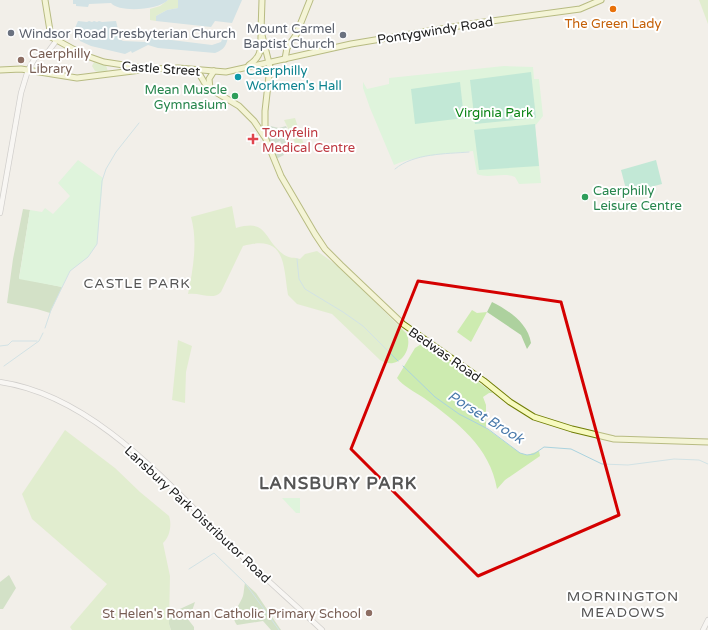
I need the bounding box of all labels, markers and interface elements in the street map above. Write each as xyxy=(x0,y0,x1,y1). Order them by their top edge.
marker: The Green Lady xyxy=(608,4,618,14)
street label: Pontygwindy Road xyxy=(376,14,494,48)
place label: The Green Lady xyxy=(564,16,662,32)
place label: Mount Carmel Baptist Church xyxy=(243,21,335,52)
place label: Windsor Road Presbyterian Church xyxy=(19,26,236,42)
marker: Windsor Road Presbyterian Church xyxy=(6,28,16,38)
marker: Mount Carmel Baptist Church xyxy=(338,30,348,40)
place label: Caerphilly Library xyxy=(29,46,91,77)
marker: Caerphilly Library xyxy=(16,55,26,65)
street label: Castle Street xyxy=(121,58,201,80)
place label: Caerphilly Workmen's Hall xyxy=(246,63,342,94)
marker: Caerphilly Workmen's Hall xyxy=(233,72,243,82)
place label: Mean Muscle Gymnasium xyxy=(145,82,227,113)
marker: Mean Muscle Gymnasium xyxy=(230,91,240,101)
park label: Virginia Park xyxy=(455,105,533,121)
place label: Tonyfelin Medical Centre xyxy=(262,125,355,156)
marker: Tonyfelin Medical Centre xyxy=(247,133,259,145)
place label: Caerphilly Leisure Centre xyxy=(593,183,682,214)
marker: Caerphilly Leisure Centre xyxy=(580,192,590,202)
district label: CASTLE PARK xyxy=(83,275,191,292)
street label: Bedwas Road xyxy=(405,324,484,386)
water label: Porset Brook xyxy=(445,387,528,448)
street label: Lansbury Park Distributor Road xyxy=(121,443,274,587)
district label: LANSBURY PARK xyxy=(259,473,417,494)
district label: MORNINGTON MEADOWS xyxy=(567,588,679,621)
place label: St Helen's Roman Catholic Primary School xyxy=(102,606,361,622)
marker: St Helen's Roman Catholic Primary School xyxy=(364,608,374,618)

